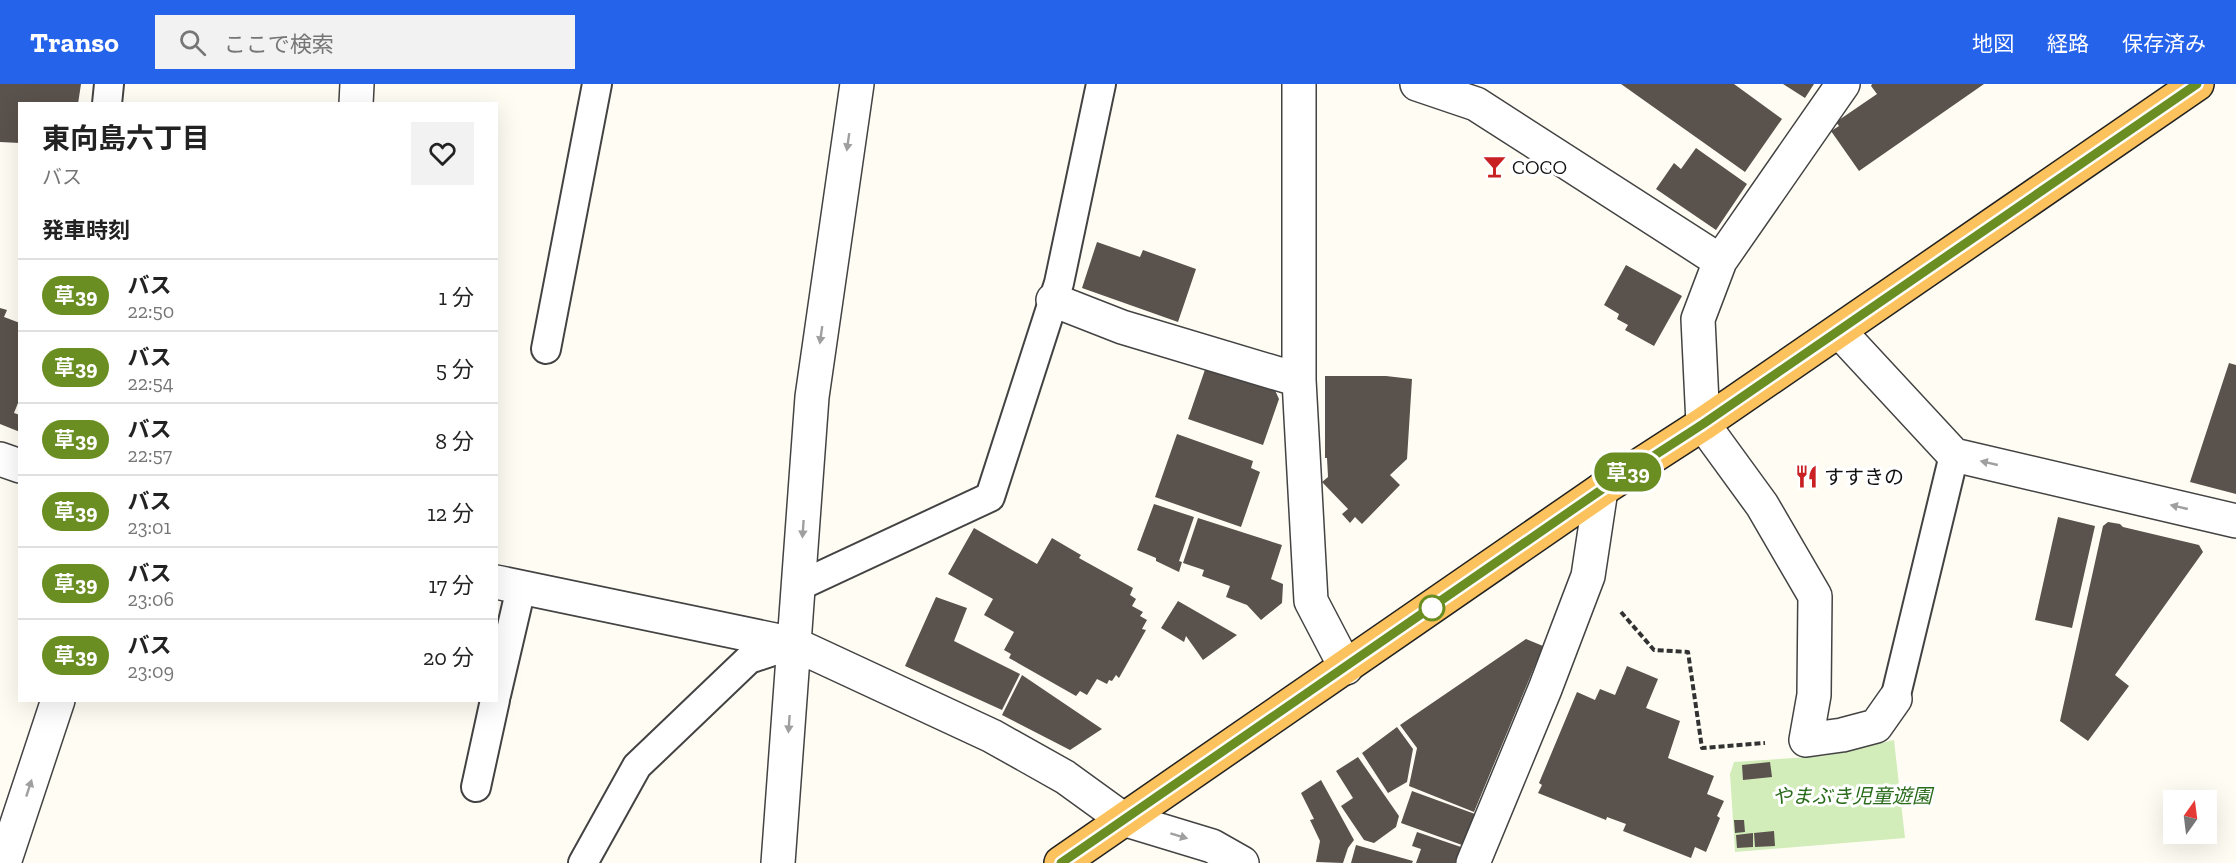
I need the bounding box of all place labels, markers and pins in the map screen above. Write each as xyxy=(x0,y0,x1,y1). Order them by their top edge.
bar icon: COCO xyxy=(1481,154,1507,180)
place label: COCO xyxy=(1512,155,1567,179)
restaurant icon: すすきの xyxy=(1793,464,1819,490)
place label: すすきの xyxy=(1824,465,1904,489)
unlabelled marker xyxy=(1419,595,1445,621)

